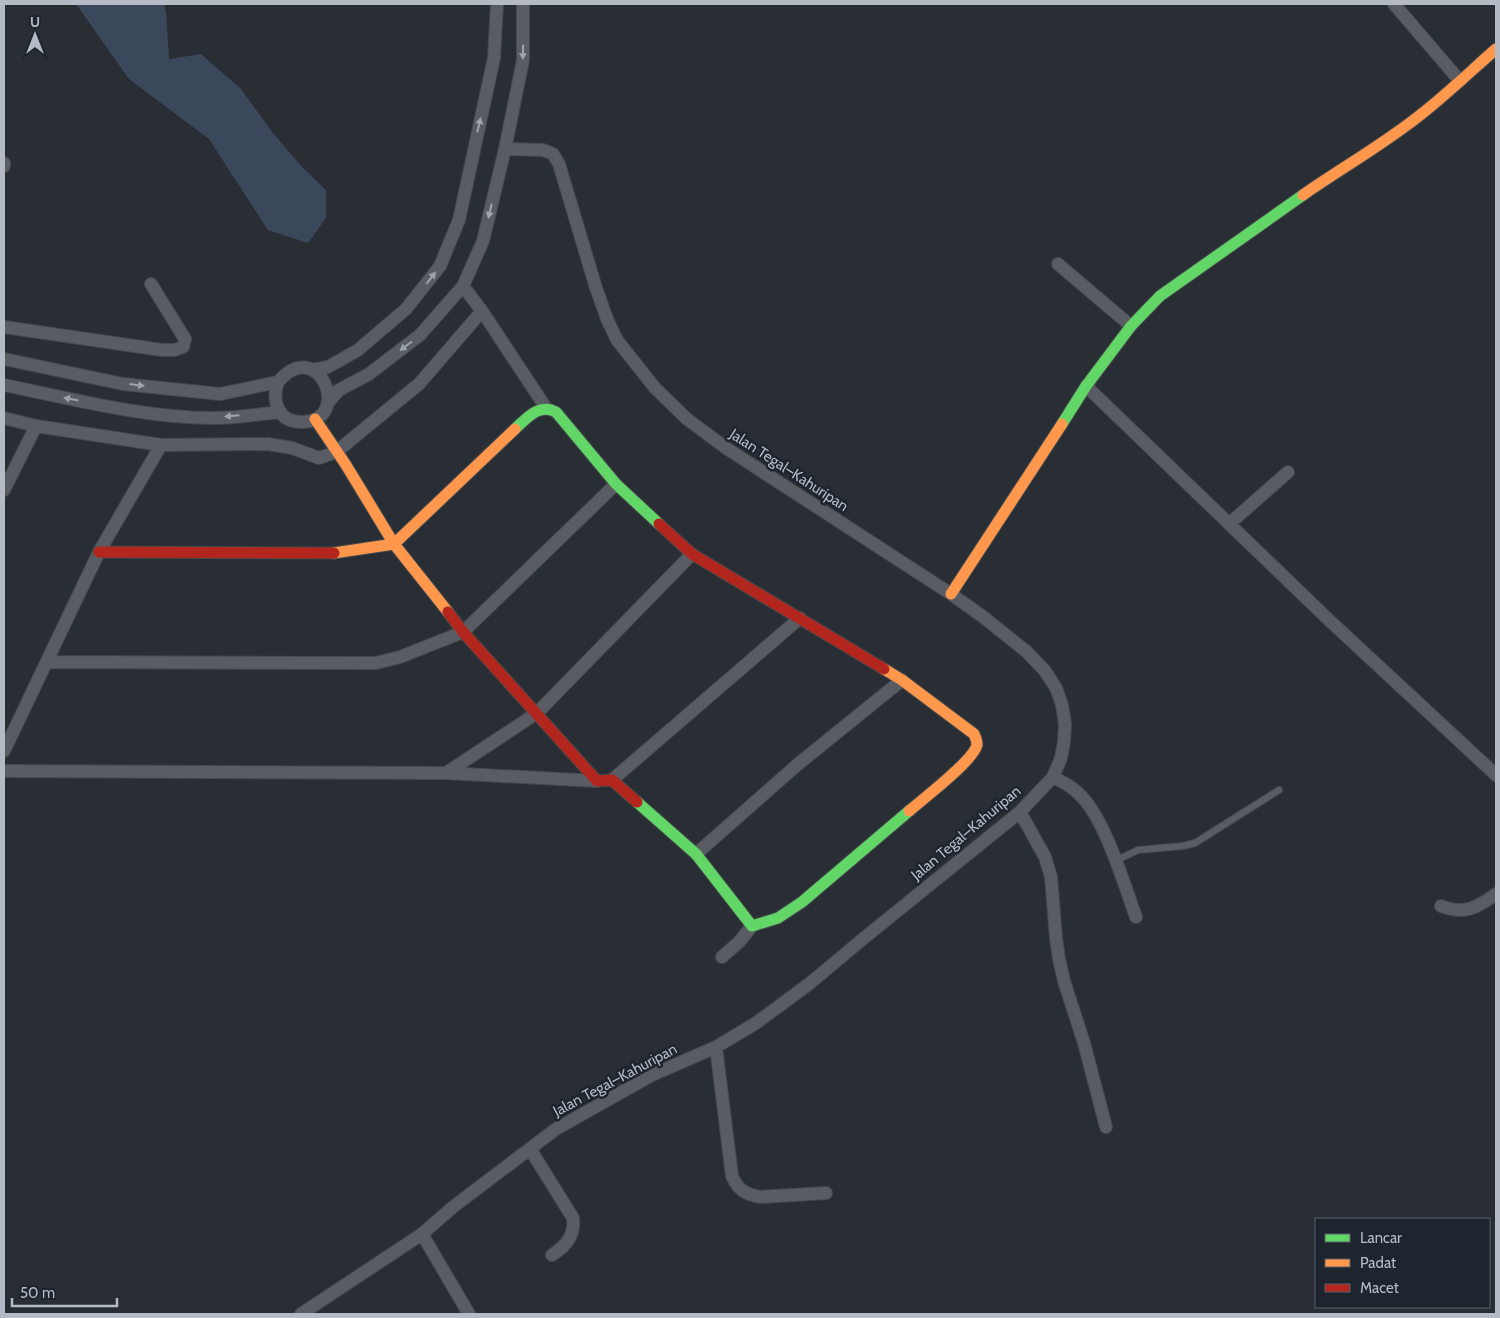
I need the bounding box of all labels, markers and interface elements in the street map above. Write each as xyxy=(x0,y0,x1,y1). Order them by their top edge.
north arrow xyxy=(10,10,60,60)
text: U xyxy=(30,13,40,31)
one-way arrow xyxy=(519,45,527,61)
one-way arrow xyxy=(475,117,483,132)
one-way arrow xyxy=(486,204,494,219)
one-way arrow xyxy=(425,272,436,285)
one-way arrow xyxy=(399,341,413,351)
one-way arrow xyxy=(130,381,146,389)
one-way arrow xyxy=(62,394,78,402)
one-way arrow xyxy=(223,413,239,421)
street label: Jalan Tegal–Kahuripan xyxy=(725,424,852,515)
street label: Jalan Tegal–Kahuripan xyxy=(907,782,1025,885)
street label: Jalan Tegal–Kahuripan xyxy=(549,1040,680,1121)
legend xyxy=(1315,1218,1490,1308)
text: Lancar xyxy=(1360,1229,1402,1247)
text: Padat xyxy=(1360,1254,1396,1272)
scale bar xyxy=(12,1276,118,1308)
text: Macet xyxy=(1360,1279,1399,1297)
text: 50 m xyxy=(20,1284,55,1302)

